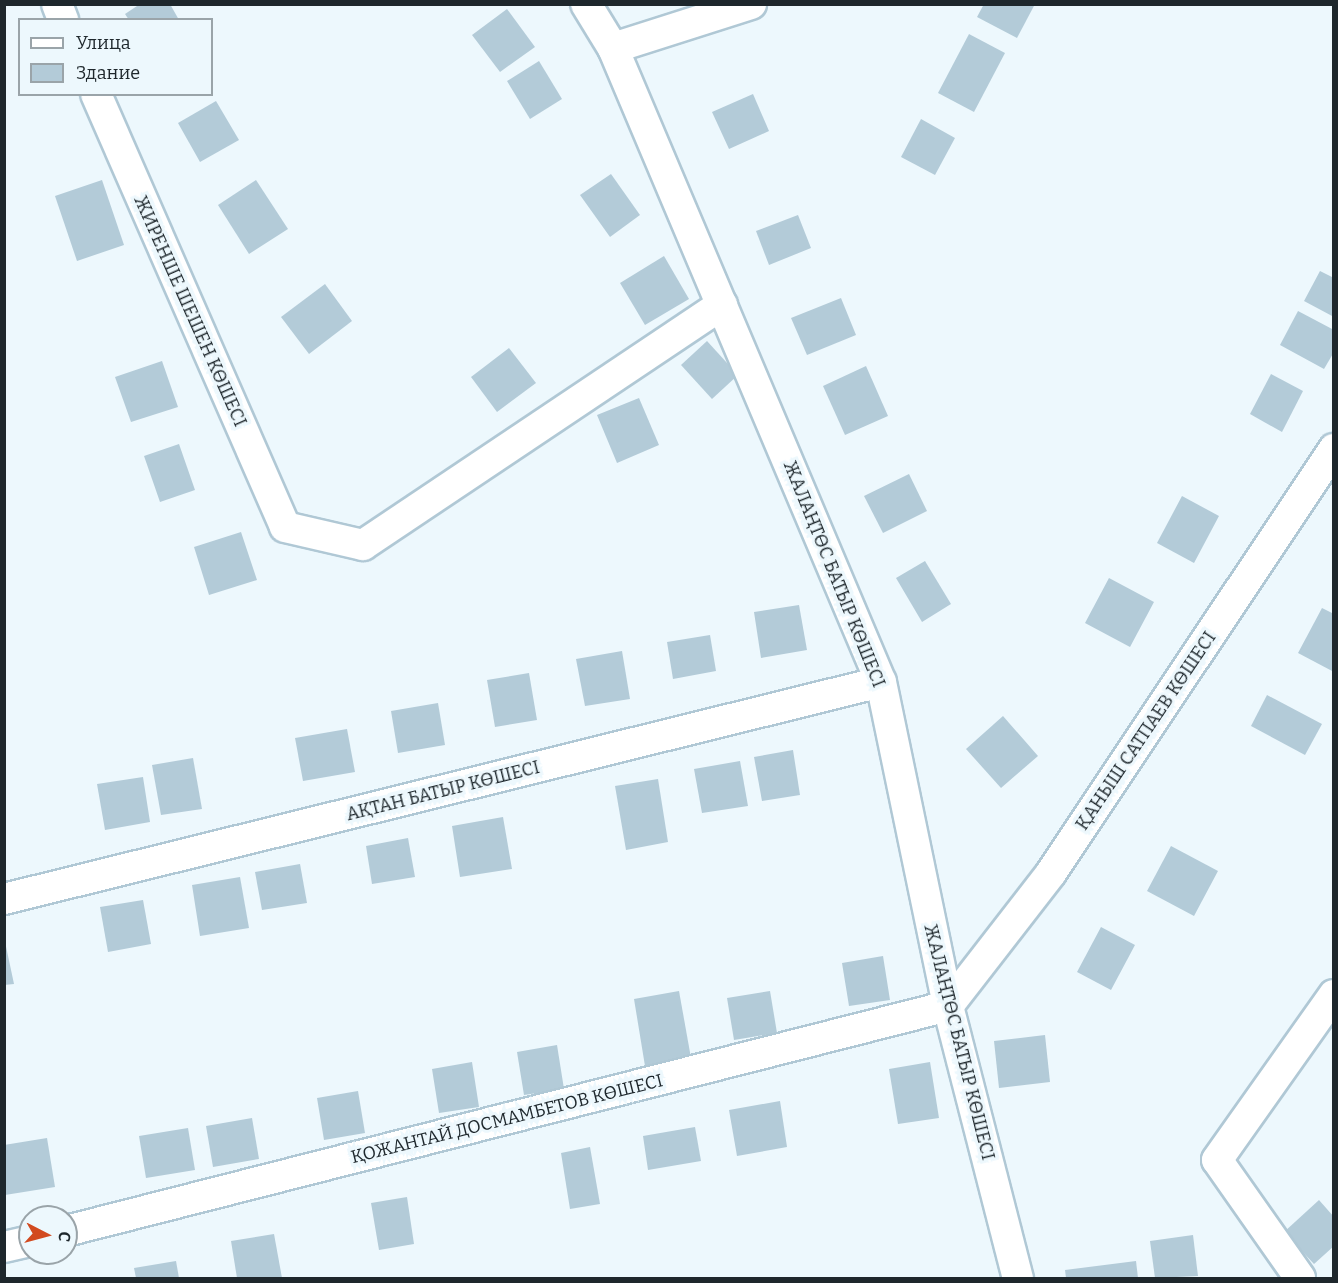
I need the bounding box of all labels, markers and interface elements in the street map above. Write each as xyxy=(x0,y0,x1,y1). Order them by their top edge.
legend xyxy=(18,18,213,96)
text: Улица xyxy=(76,32,131,54)
text: Здание xyxy=(76,62,140,84)
street label: ЖИРЕНШЕ ШЕШЕН КӨШЕСІ xyxy=(129,192,251,430)
street label: ЖАЛАҢТӨС БАТЫР КӨШЕСІ xyxy=(779,458,889,690)
street label: ҚАНЫШ САТПАЕВ КӨШЕСІ xyxy=(1071,628,1221,834)
street label: АҚТАН БАТЫР КӨШЕСІ xyxy=(344,757,542,825)
street label: ЖАЛАҢТӨС БАТЫР КӨШЕСІ xyxy=(919,922,999,1162)
street label: ҚОЖАНТАЙ ДОСМАМБЕТОВ КӨШЕСІ xyxy=(349,1070,665,1168)
north arrow xyxy=(18,1205,78,1265)
text: С xyxy=(54,1231,74,1243)

